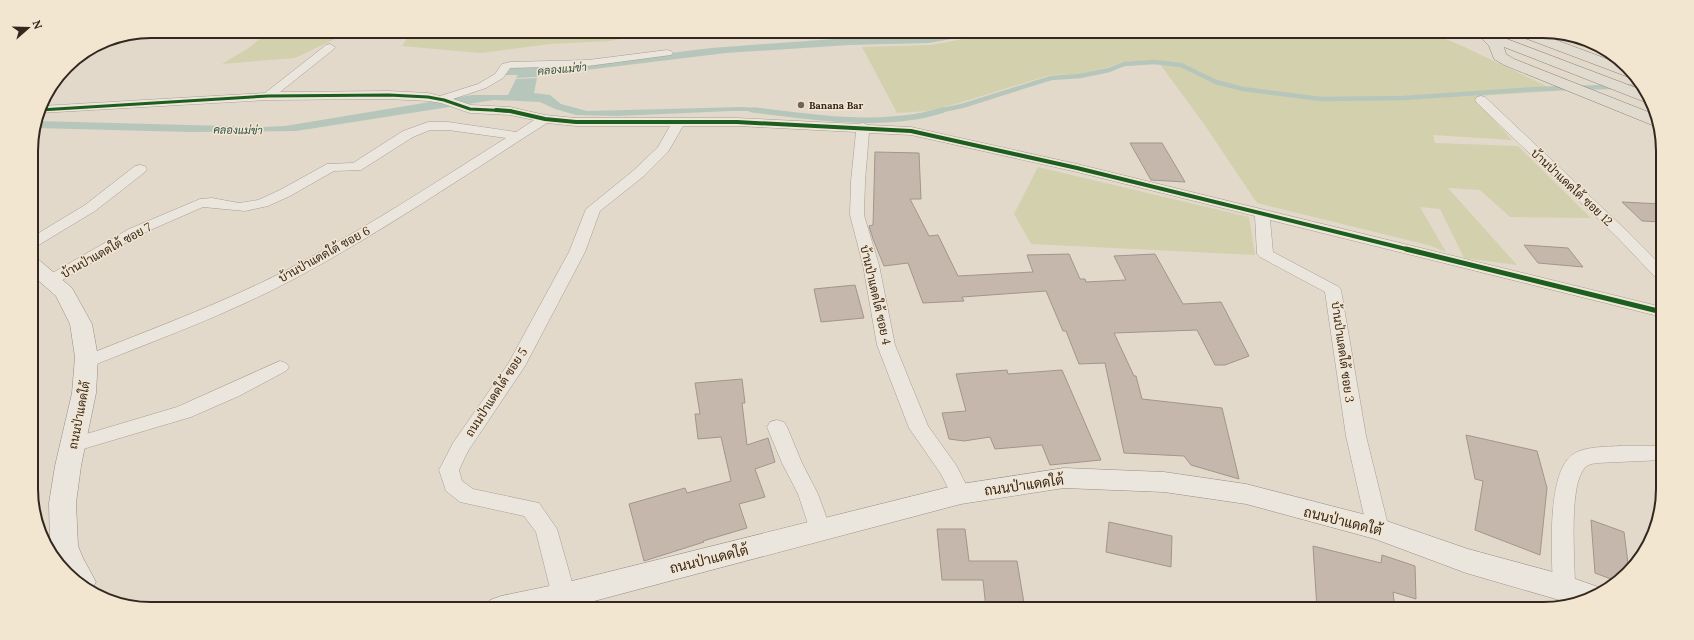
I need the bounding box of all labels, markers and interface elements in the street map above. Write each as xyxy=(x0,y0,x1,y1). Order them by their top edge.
north arrow xyxy=(8,8,48,48)
text: N xyxy=(29,18,46,31)
water label: คลองแม่ข่า xyxy=(537,60,587,78)
place label: Banana Bar xyxy=(809,99,864,112)
marker: Banana Bar xyxy=(796,100,806,110)
water label: คลองแม่ข่า xyxy=(213,123,263,137)
street label: บ้านป่าแดดใต้ ซอย 12 xyxy=(1528,145,1616,229)
street label: บ้านป่าแดดใต้ ซอย 7 xyxy=(58,219,154,281)
street label: บ้านป่าแดดใต้ ซอย 6 xyxy=(276,223,372,285)
street label: บ้านป่าแดดใต้ ซอย 4 xyxy=(857,244,895,347)
street label: บ้านป่าแดดใต้ ซอย 3 xyxy=(1328,300,1358,404)
street label: ถนนป่าแดดใต้ ซอย 5 xyxy=(462,345,530,439)
street label: ถนนป่าแดดใต้ xyxy=(65,379,93,450)
street label: ถนนป่าแดดใต้ xyxy=(983,470,1066,500)
street label: ถนนป่าแดดใต้ xyxy=(1302,503,1385,540)
street label: ถนนป่าแดดใต้ xyxy=(668,540,751,577)

